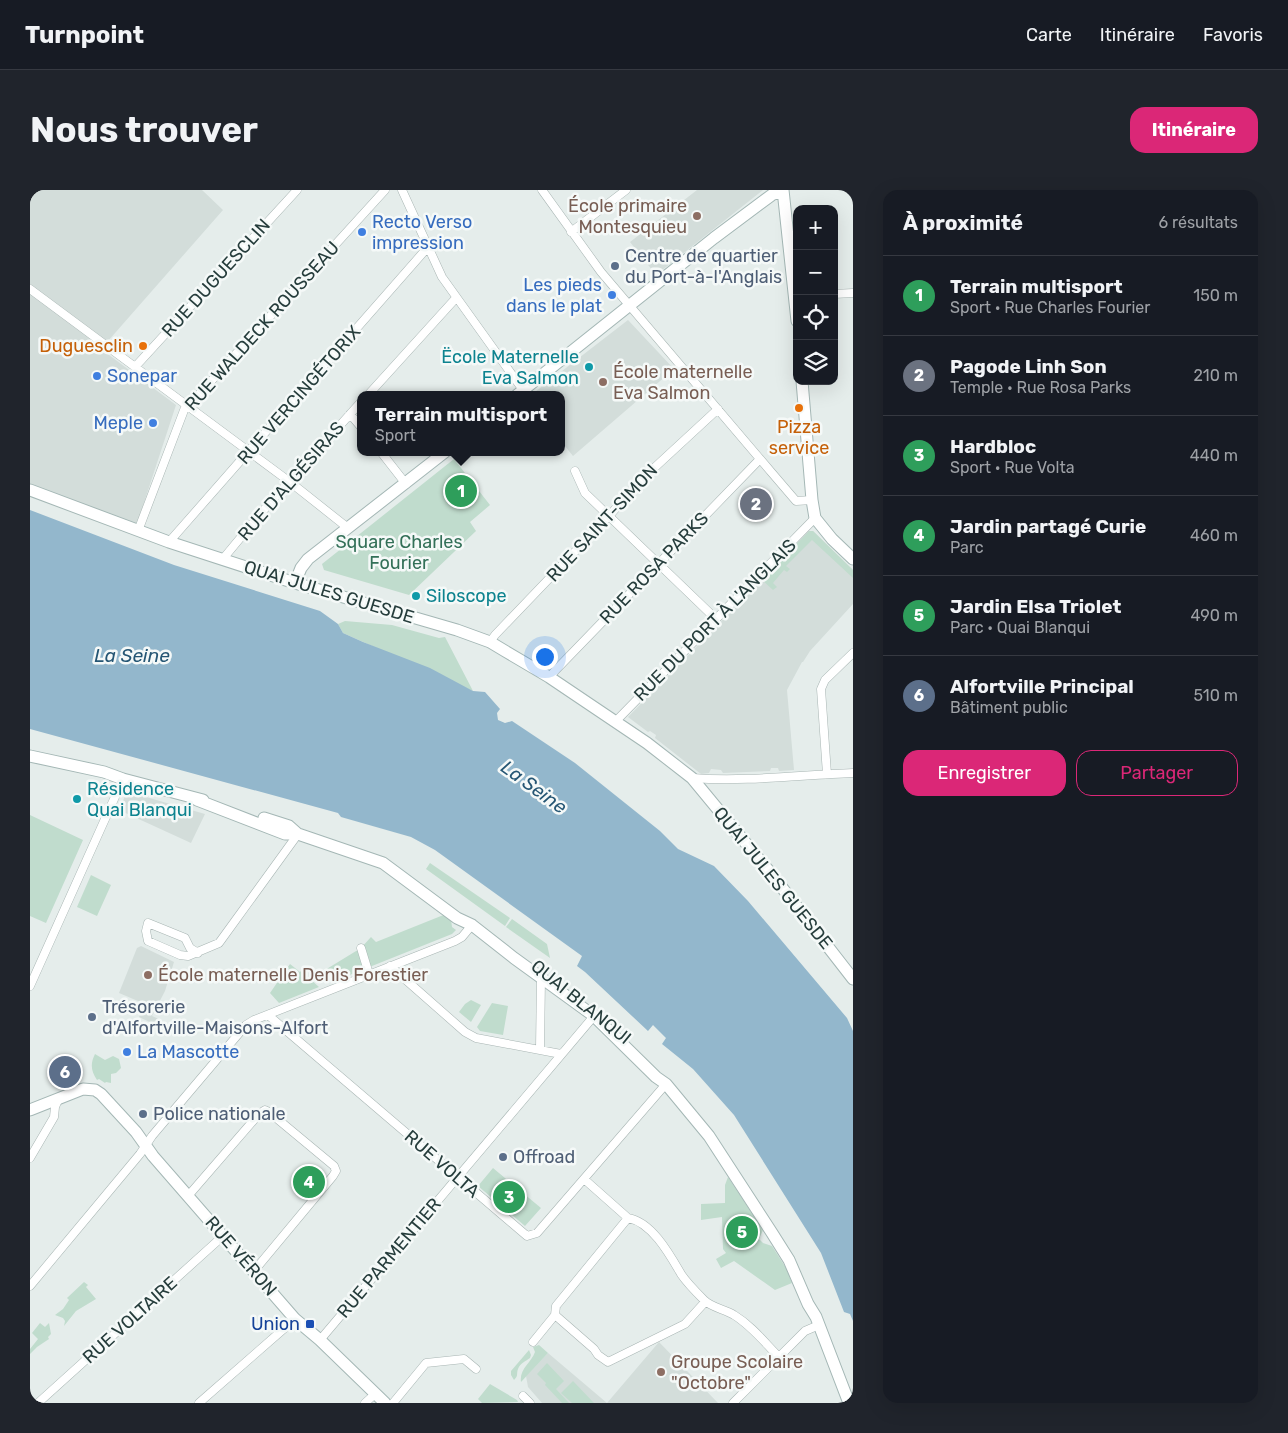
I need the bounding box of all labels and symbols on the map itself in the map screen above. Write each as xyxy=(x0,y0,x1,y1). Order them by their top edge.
place label: École primaire Montesquieu xyxy=(568,195,687,238)
marker: École primaire Montesquieu xyxy=(691,210,703,222)
place label: Recto Verso impression xyxy=(372,211,472,254)
street label: RUE DUGUESCLIN xyxy=(157,214,275,342)
marker: Recto Verso impression xyxy=(356,226,368,238)
street label: RUE WALDECK ROUSSEAU xyxy=(180,237,344,415)
place label: Centre de quartier du Port-à-l'Anglais xyxy=(625,245,782,288)
marker: Centre de quartier du Port-à-l'Anglais xyxy=(609,260,621,272)
place label: Les pieds dans le plat xyxy=(506,274,602,317)
marker: Les pieds dans le plat xyxy=(606,289,618,301)
street label: RUE VERCINGÉTORIX xyxy=(233,321,365,469)
place label: Duguesclin xyxy=(39,335,133,357)
marker: Duguesclin xyxy=(137,340,149,352)
place label: Ëcole Maternelle Eva Salmon xyxy=(441,346,579,389)
marker: Ëcole Maternelle Eva Salmon xyxy=(583,361,595,373)
place label: École maternelle Eva Salmon xyxy=(613,361,753,404)
place label: Sonepar xyxy=(107,365,177,387)
marker: Sonepar xyxy=(91,370,103,382)
marker: École maternelle Eva Salmon xyxy=(597,376,609,388)
marker: Pizza service xyxy=(793,402,805,414)
place label: Meple xyxy=(93,412,143,434)
place label: Pizza service xyxy=(769,416,829,459)
marker: Meple xyxy=(147,417,159,429)
street label: RUE D'ALGÉSIRAS xyxy=(233,417,349,545)
street label: RUE SAINT-SIMON xyxy=(542,460,662,586)
pin: 1 xyxy=(445,472,477,510)
pin: 2 xyxy=(740,485,772,523)
street label: RUE ROSA PARKS xyxy=(595,507,713,629)
park label: Square Charles Fourier xyxy=(335,531,463,574)
street label: RUE DU PORT À L'ANGLAIS xyxy=(629,534,801,706)
street label: QUAI JULES GUESDE xyxy=(241,556,417,628)
place label: Siloscope xyxy=(426,585,507,607)
marker: Siloscope xyxy=(410,590,422,602)
water label: La Seine xyxy=(94,644,170,667)
your location xyxy=(532,644,558,670)
water label: La Seine xyxy=(497,755,572,819)
place label: Résidence Quai Blanqui xyxy=(87,778,192,821)
marker: Résidence Quai Blanqui xyxy=(71,793,83,805)
street label: QUAI JULES GUESDE xyxy=(709,802,837,954)
street label: QUAI BLANQUI xyxy=(527,955,635,1049)
place label: École maternelle Denis Forestier xyxy=(158,964,428,986)
marker: École maternelle Denis Forestier xyxy=(142,969,154,981)
place label: Trésorerie d'Alfortville-Maisons-Alfort xyxy=(102,996,328,1039)
marker: Trésorerie d'Alfortville-Maisons-Alfort xyxy=(86,1011,98,1023)
place label: La Mascotte xyxy=(137,1041,239,1063)
marker: La Mascotte xyxy=(121,1046,133,1058)
pin: 6 xyxy=(49,1053,81,1091)
place label: Police nationale xyxy=(153,1103,286,1125)
marker: Police nationale xyxy=(137,1108,149,1120)
street label: RUE VOLTA xyxy=(400,1126,484,1202)
place label: Offroad xyxy=(513,1146,575,1168)
marker: Offroad xyxy=(497,1151,509,1163)
pin: 4 xyxy=(293,1163,325,1201)
pin: 3 xyxy=(493,1178,525,1216)
street label: RUE PARMENTIER xyxy=(332,1193,446,1323)
street label: RUE VÉRON xyxy=(200,1212,282,1300)
pin: 5 xyxy=(726,1213,758,1251)
street label: RUE VOLTAIRE xyxy=(78,1272,182,1368)
place label: Union xyxy=(251,1313,300,1335)
marker: Union xyxy=(304,1318,316,1330)
place label: Groupe Scolaire "Octobre" xyxy=(671,1351,803,1394)
marker: Groupe Scolaire "Octobre" xyxy=(655,1366,667,1378)

